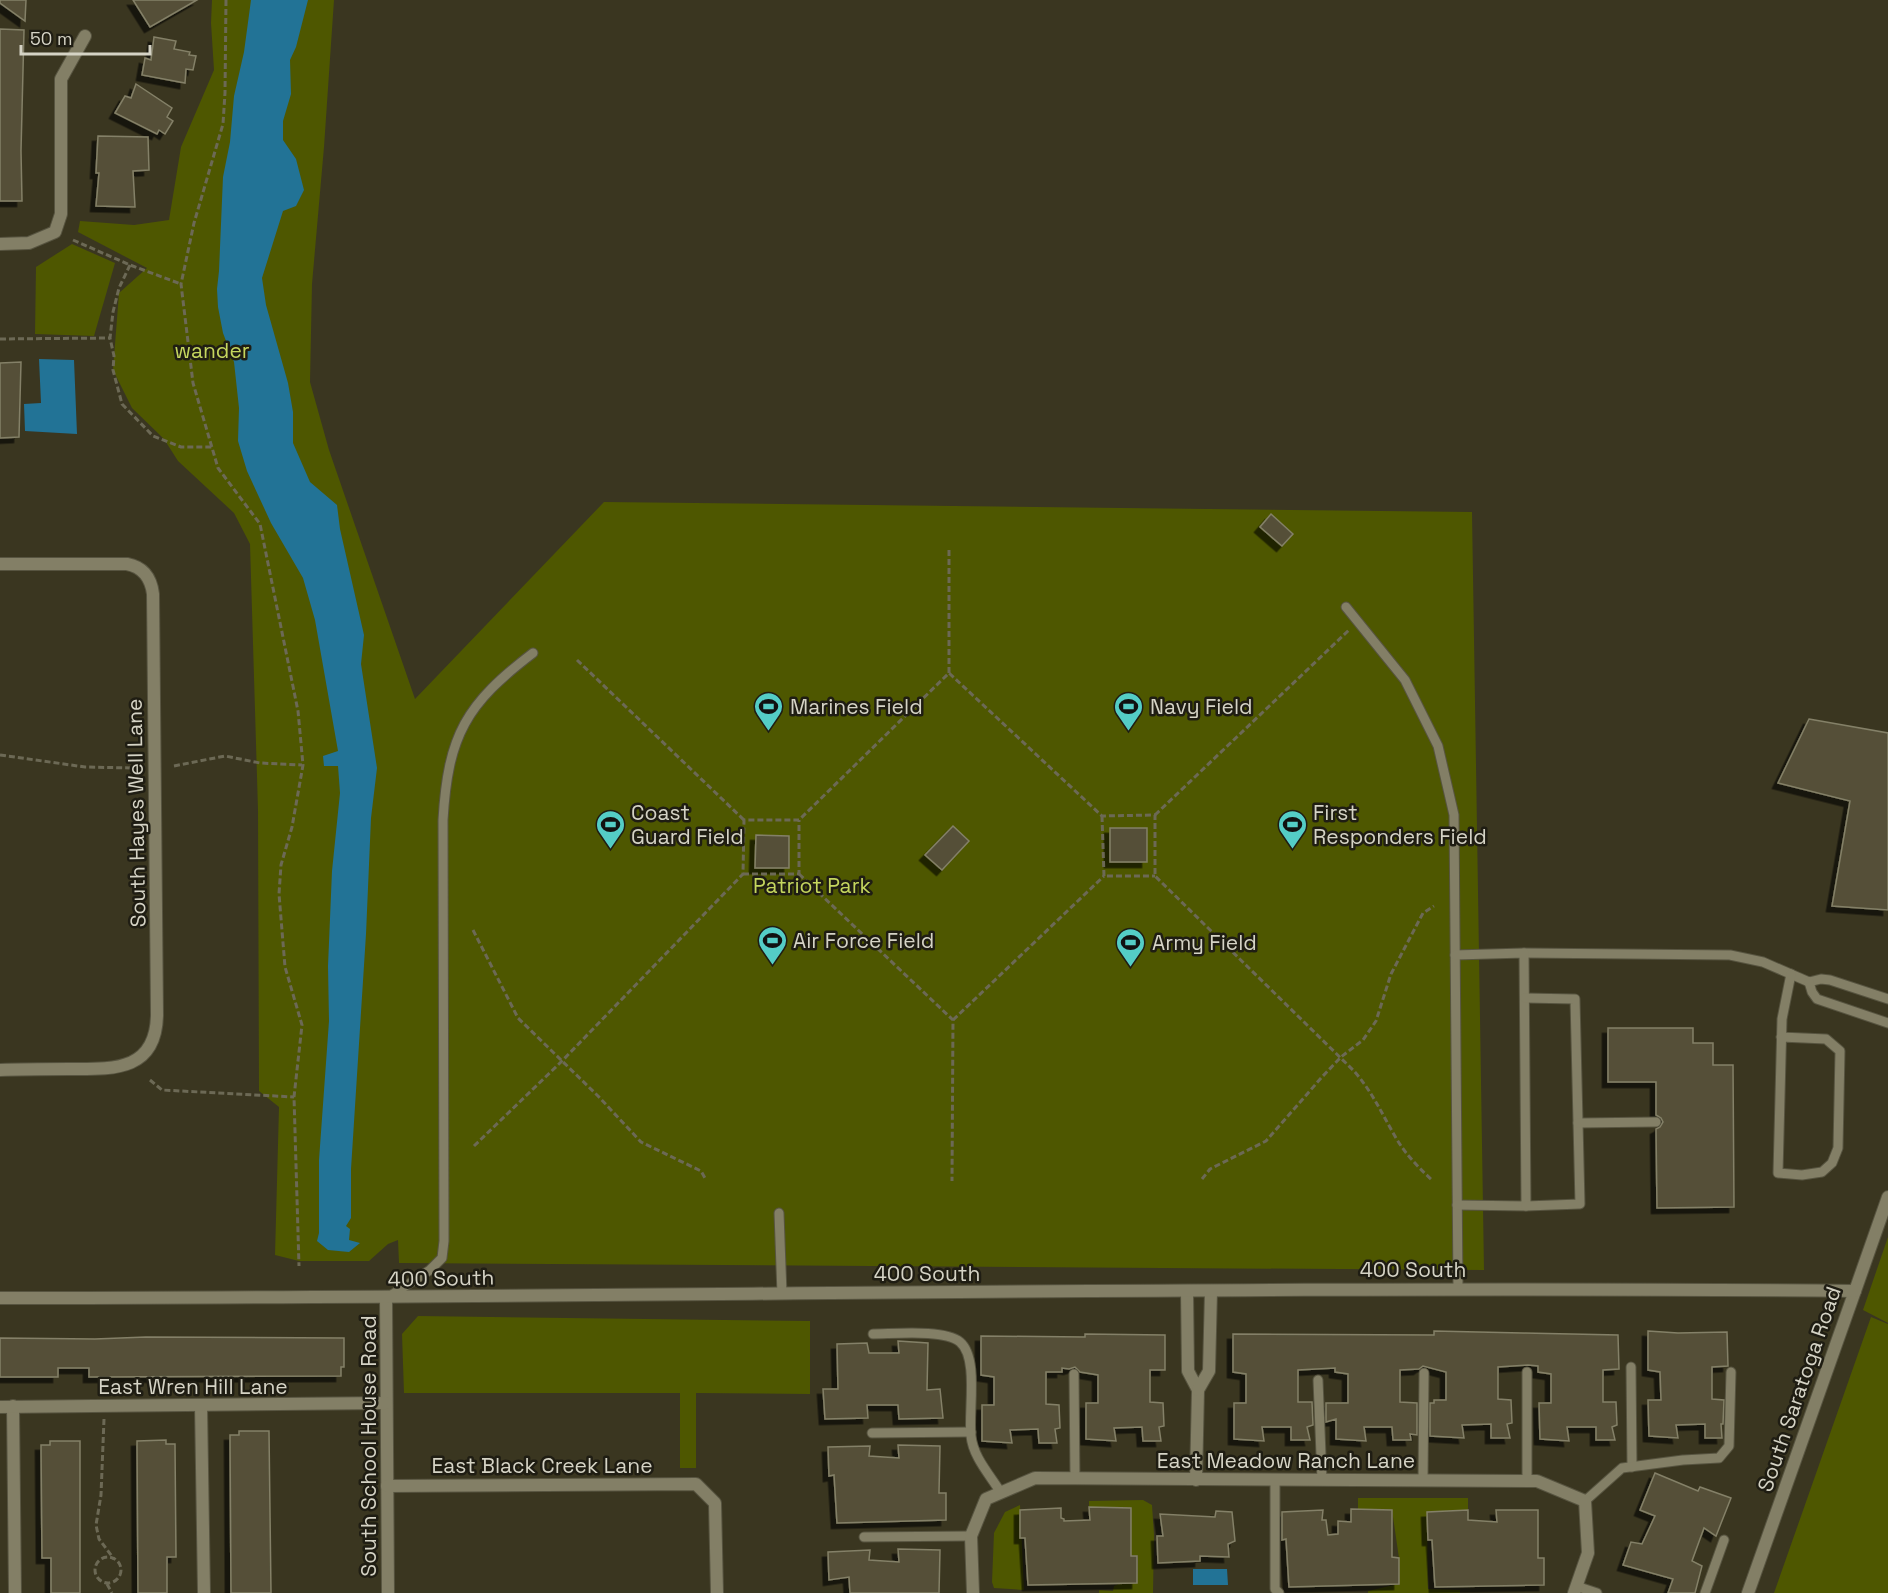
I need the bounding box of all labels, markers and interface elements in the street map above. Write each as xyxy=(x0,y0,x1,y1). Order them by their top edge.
scale bar xyxy=(21,18,150,56)
text: 50 m xyxy=(30,27,72,50)
park label: wander xyxy=(174,337,250,364)
sports icon: Marines Field xyxy=(753,690,785,732)
sports icon: Navy Field xyxy=(1113,690,1145,732)
place label: Marines Field xyxy=(790,693,923,720)
place label: Navy Field xyxy=(1150,693,1253,720)
street label: South Hayes Well Lane xyxy=(121,698,151,928)
place label: Coast Guard Field xyxy=(631,799,744,850)
place label: First Responders Field xyxy=(1313,799,1487,850)
sports icon: Coast Guard Field xyxy=(594,808,626,850)
sports icon: First Responders Field xyxy=(1276,808,1308,850)
park label: Patriot Park xyxy=(753,872,871,899)
sports icon: Air Force Field xyxy=(756,924,788,966)
sports icon: Army Field xyxy=(1115,926,1147,968)
place label: Air Force Field xyxy=(793,927,934,954)
place label: Army Field xyxy=(1152,929,1257,956)
street label: 400 South xyxy=(1360,1256,1466,1283)
street label: 400 South xyxy=(874,1260,980,1287)
street label: 400 South xyxy=(387,1264,495,1292)
street label: South Saratoga Road xyxy=(1751,1283,1847,1495)
street label: South School House Road xyxy=(355,1315,382,1577)
street label: East Wren Hill Lane xyxy=(98,1373,288,1400)
street label: East Meadow Ranch Lane xyxy=(1157,1447,1415,1474)
street label: East Black Creek Lane xyxy=(431,1452,653,1479)

